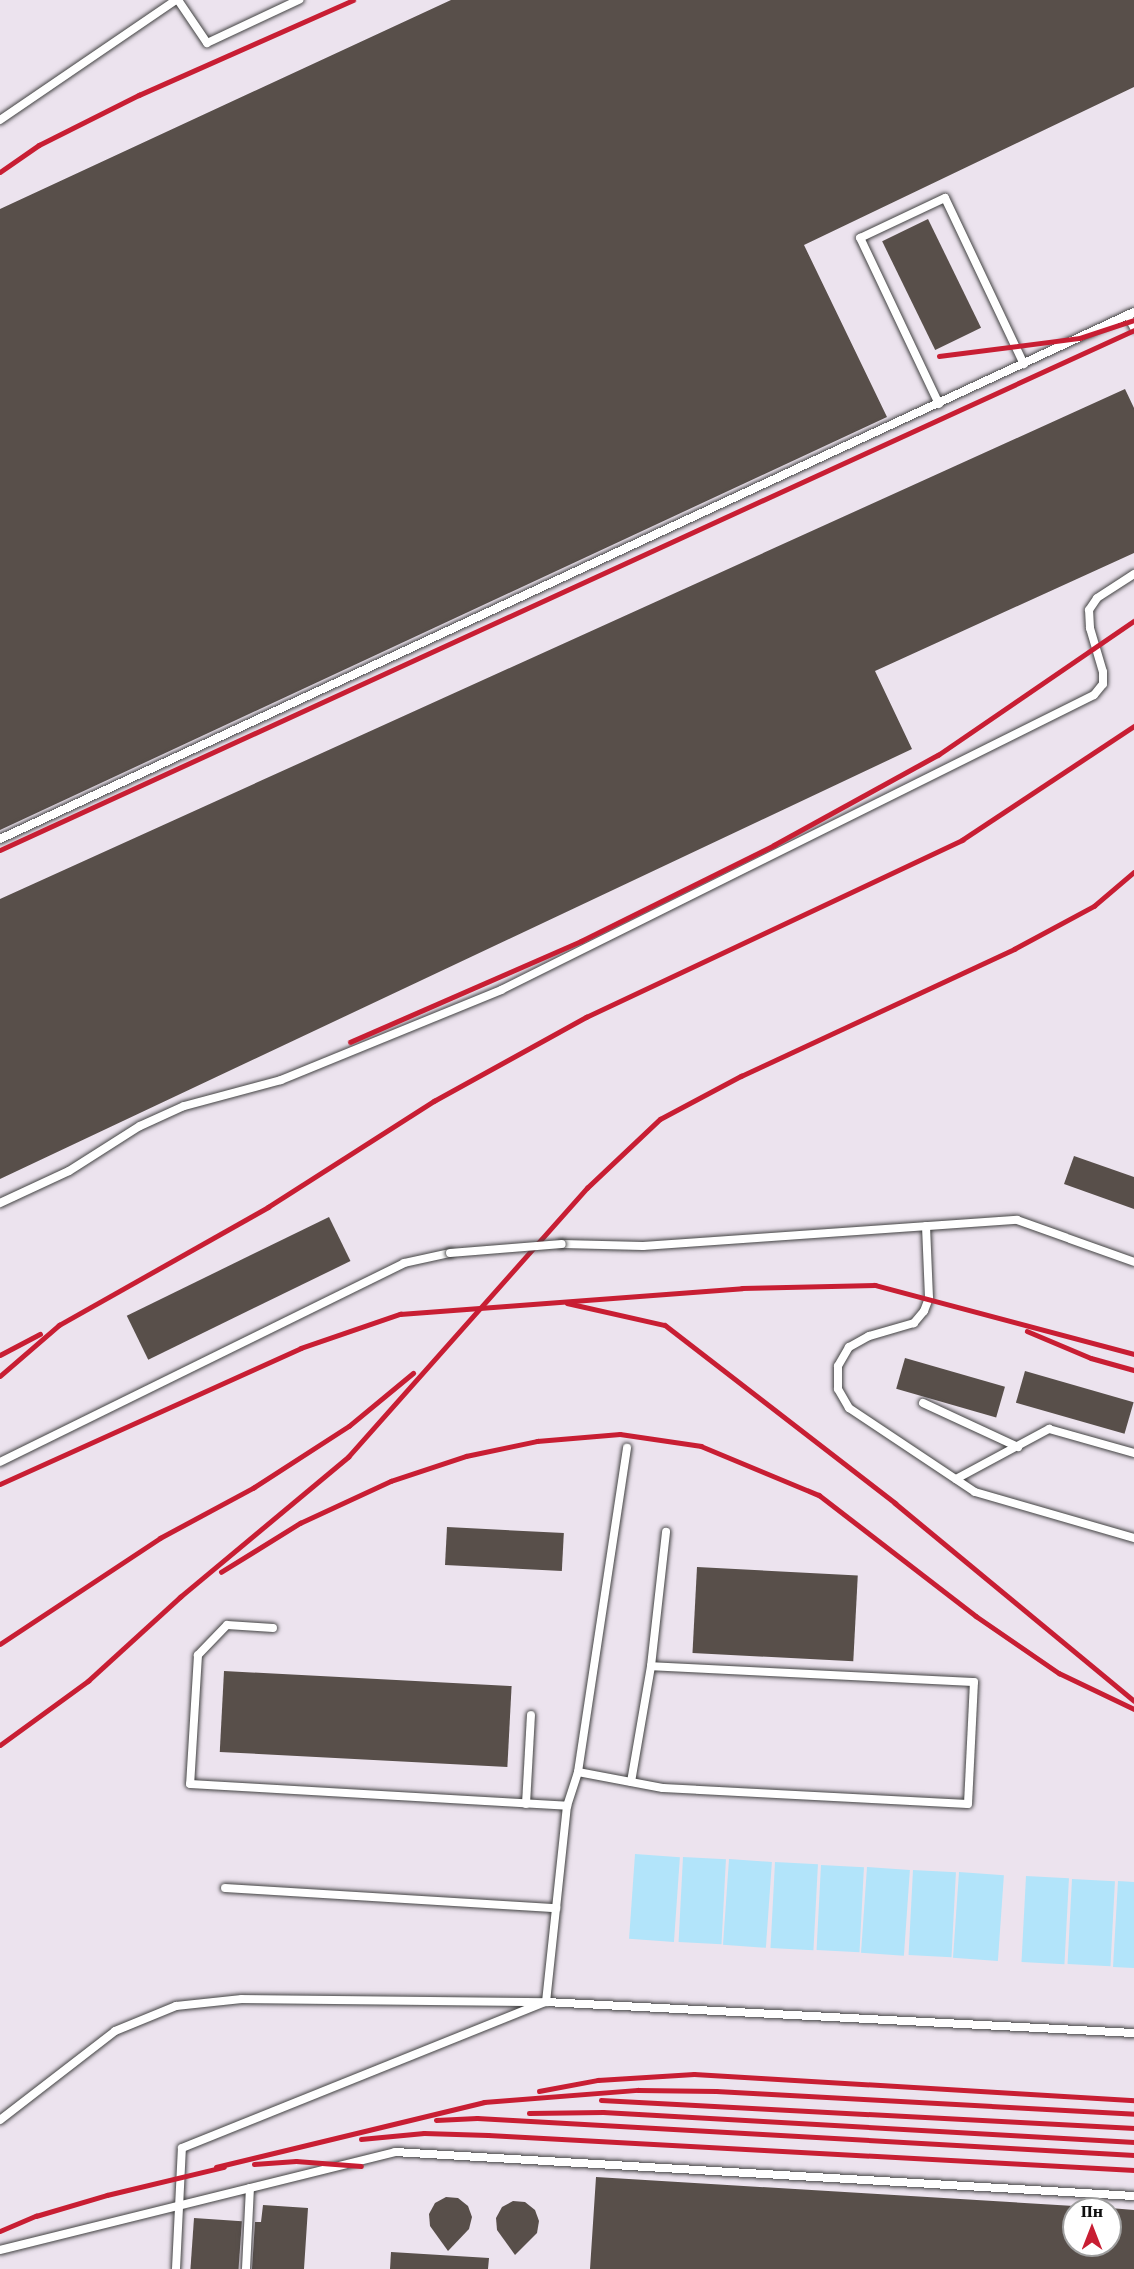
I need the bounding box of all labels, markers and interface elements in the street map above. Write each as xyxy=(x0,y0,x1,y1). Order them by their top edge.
north arrow xyxy=(1062,2197,1122,2257)
text: Пн xyxy=(1081,2200,1103,2222)

